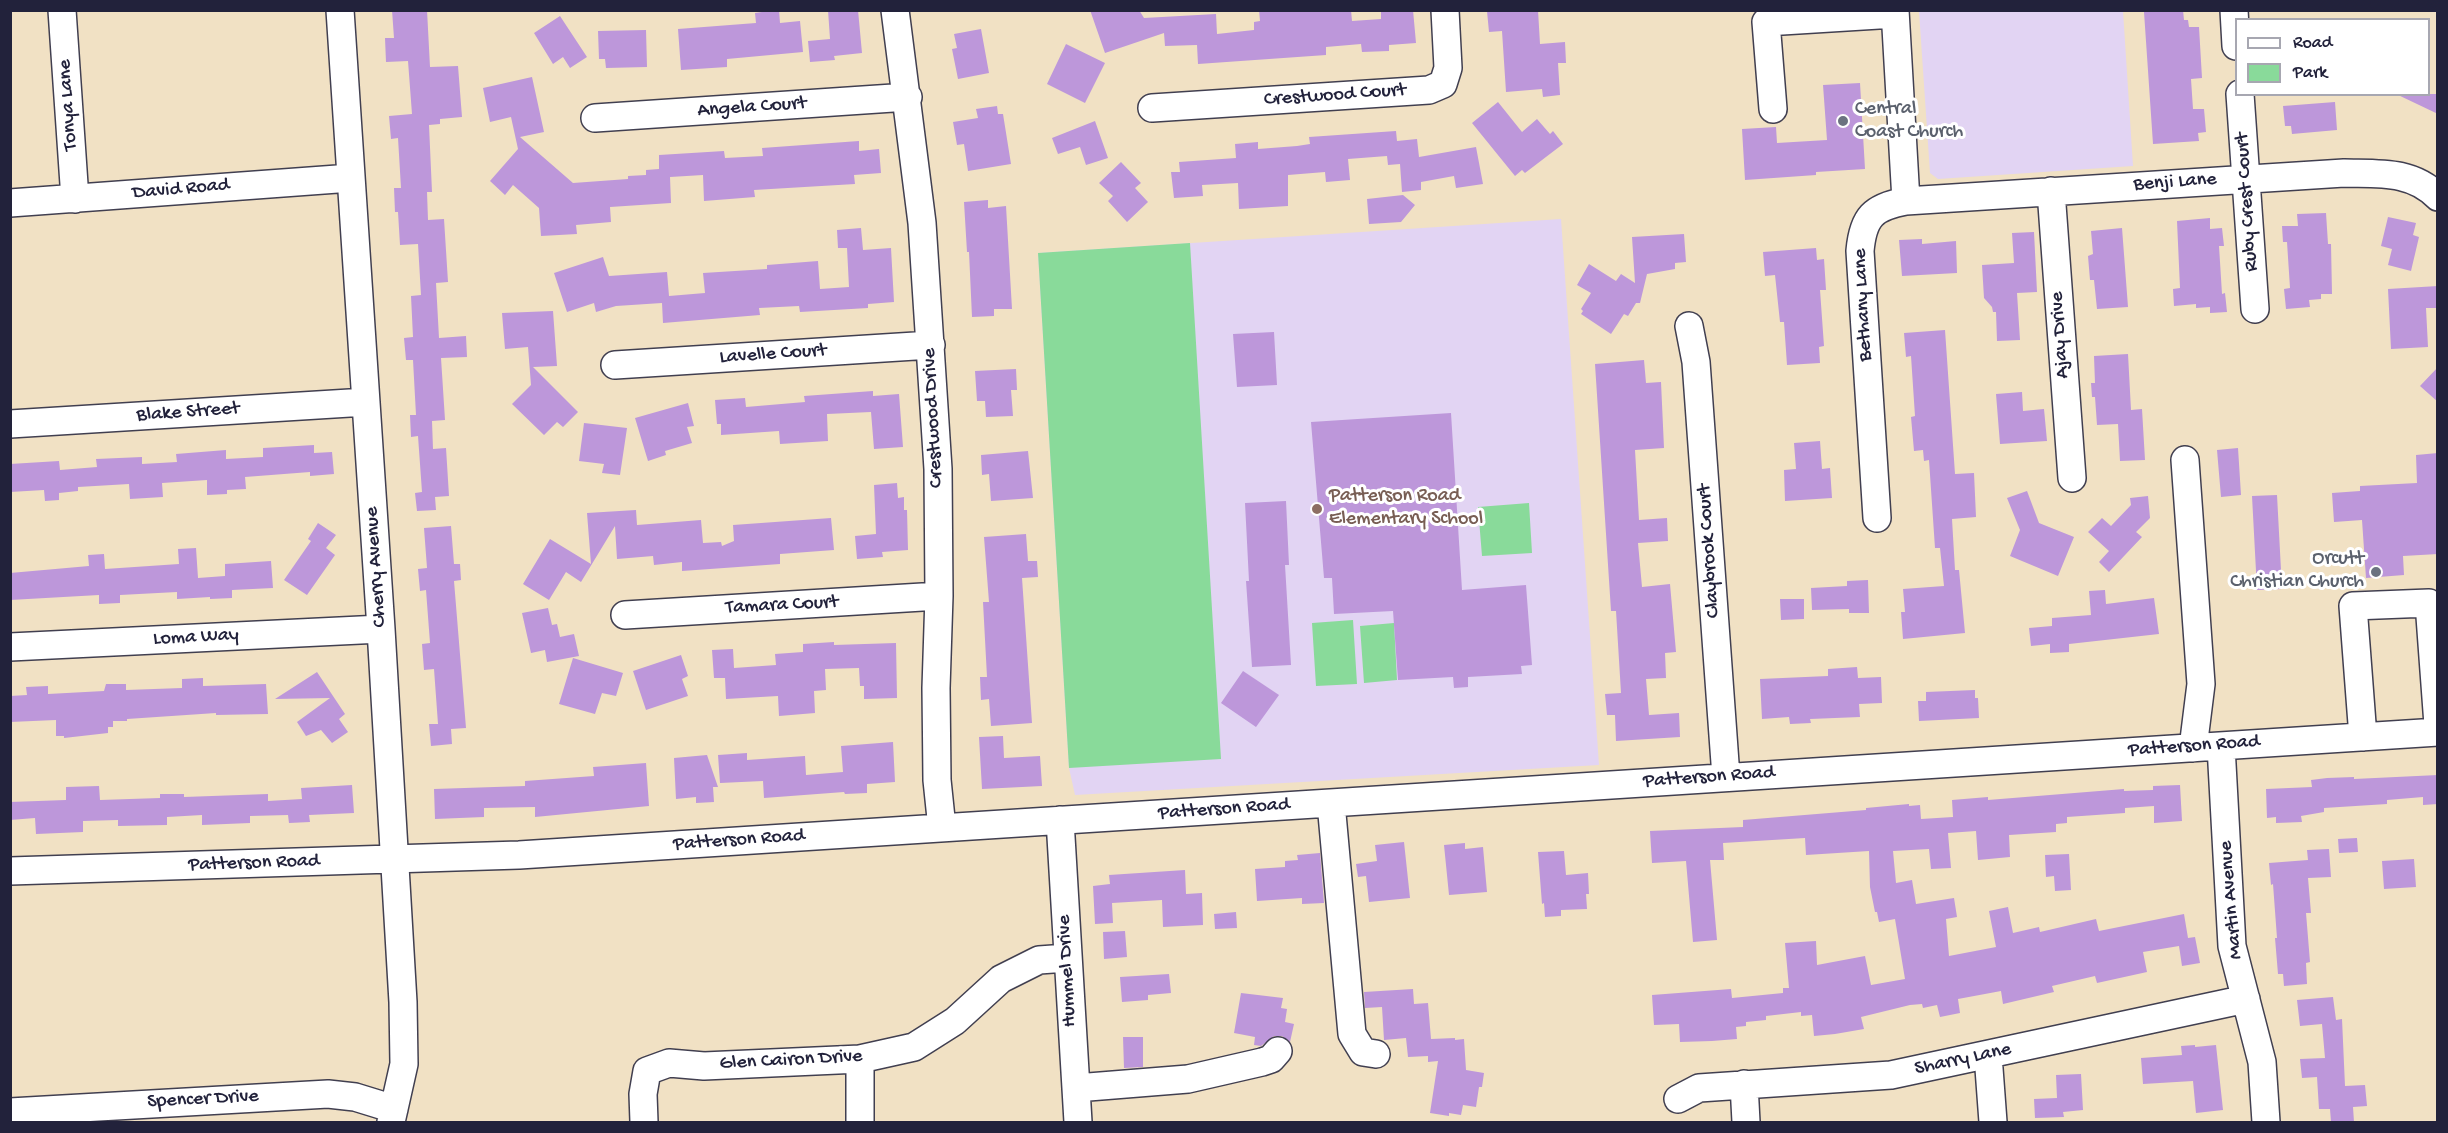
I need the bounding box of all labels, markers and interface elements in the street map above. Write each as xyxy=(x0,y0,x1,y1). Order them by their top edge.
legend xyxy=(2235,18,2430,96)
text: Road xyxy=(2293,33,2332,54)
street label: Tonya Lane xyxy=(54,59,84,151)
text: Park xyxy=(2293,63,2327,84)
street label: Crestwood Court xyxy=(1263,79,1407,113)
street label: Angela Court xyxy=(697,92,807,124)
place label: Central Coast Church xyxy=(1855,98,1963,145)
marker: Central Coast Church xyxy=(1836,114,1850,128)
street label: Ruby Crest Court xyxy=(2231,132,2265,272)
street label: Benji Lane xyxy=(2133,168,2217,198)
street label: David Road xyxy=(131,174,231,206)
street label: Bethany Lane xyxy=(1849,248,1879,362)
street label: Ajay Drive xyxy=(2046,291,2076,379)
street label: Lavelle Court xyxy=(719,339,827,371)
street label: Crestwood Drive xyxy=(918,347,950,489)
street label: Blake Street xyxy=(136,397,240,429)
street label: Claybrook Court xyxy=(1693,483,1727,619)
place label: Patterson Road Elementary School xyxy=(1329,485,1483,532)
marker: Patterson Road Elementary School xyxy=(1310,502,1324,516)
street label: Cherry Avenue xyxy=(361,506,393,628)
place label: Orcutt Christian Church xyxy=(2230,548,2364,595)
marker: Orcutt Christian Church xyxy=(2369,565,2383,579)
street label: Tamara Court xyxy=(725,591,839,621)
street label: Loma Way xyxy=(153,624,239,652)
street label: Patterson Road xyxy=(2128,730,2260,764)
street label: Patterson Road xyxy=(1643,761,1775,795)
street label: Patterson Road xyxy=(1158,793,1290,827)
street label: Patterson Road xyxy=(673,824,805,858)
street label: Martin Avenue xyxy=(2215,840,2249,960)
street label: Patterson Road xyxy=(188,850,320,878)
street label: Hummel Drive xyxy=(1053,914,1083,1028)
street label: Sharry Lane xyxy=(1913,1038,2013,1082)
street label: Glen Cairon Drive xyxy=(719,1045,863,1077)
street label: Spencer Drive xyxy=(147,1085,259,1115)

